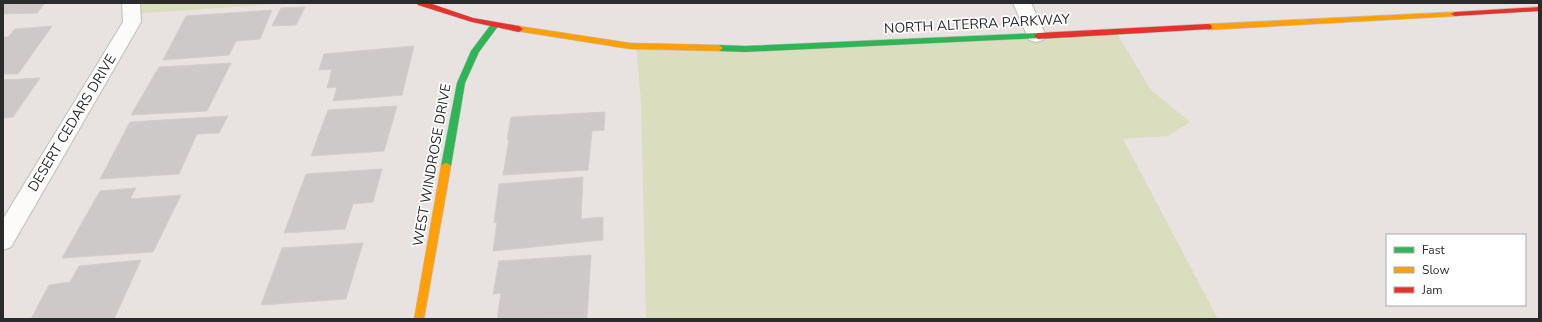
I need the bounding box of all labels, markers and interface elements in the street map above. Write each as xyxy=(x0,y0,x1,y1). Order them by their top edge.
street label: NORTH ALTERRA PARKWAY xyxy=(884,10,1071,38)
street label: DESERT CEDARS DRIVE xyxy=(23,51,121,195)
street label: WEST WINDROSE DRIVE xyxy=(408,82,456,248)
legend xyxy=(1386,234,1526,306)
text: Fast xyxy=(1422,242,1445,258)
text: Slow xyxy=(1422,262,1450,278)
text: Jam xyxy=(1421,282,1443,298)

